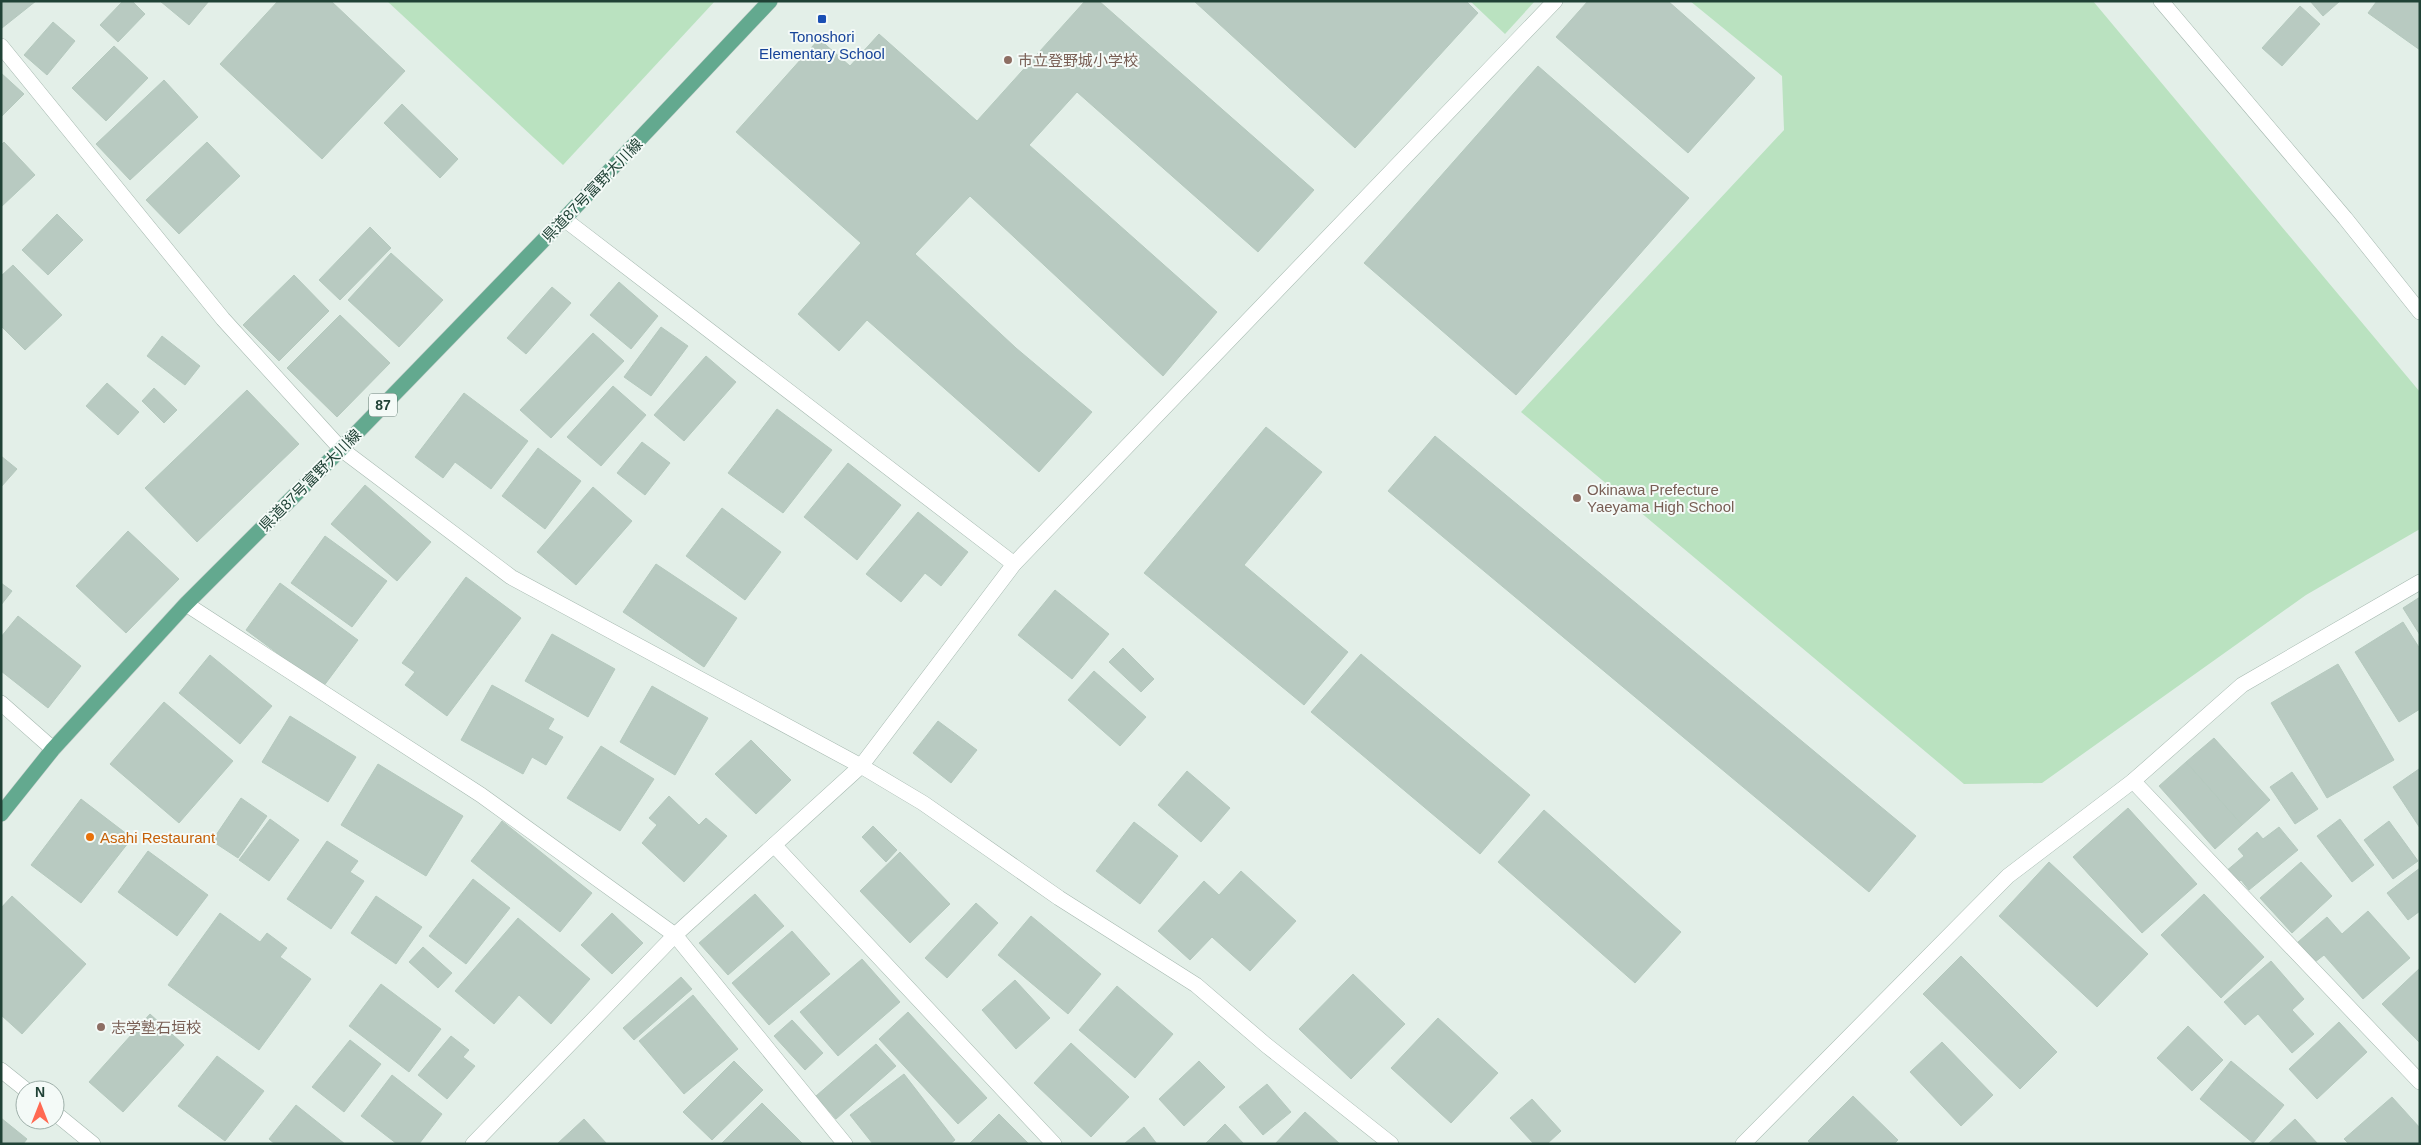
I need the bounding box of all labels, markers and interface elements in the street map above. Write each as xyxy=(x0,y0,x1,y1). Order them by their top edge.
marker: Tonoshori Elementary School xyxy=(816,13,828,25)
place label: Tonoshori Elementary School xyxy=(759,28,885,62)
place label: 市立登野城小学校 xyxy=(1018,52,1138,69)
marker: 市立登野城小学校 xyxy=(1002,54,1014,66)
street label: 県道87号富野大川線 xyxy=(538,135,646,245)
road number: 87 xyxy=(369,394,397,416)
street label: 県道87号富野大川線 xyxy=(256,426,364,534)
place label: Okinawa Prefecture Yaeyama High School xyxy=(1587,481,1734,515)
marker: Okinawa Prefecture Yaeyama High School xyxy=(1571,492,1583,504)
place label: Asahi Restaurant xyxy=(100,829,216,846)
marker: Asahi Restaurant xyxy=(84,831,96,843)
place label: 志学塾石垣校 xyxy=(111,1019,201,1036)
marker: 志学塾石垣校 xyxy=(95,1021,107,1033)
north arrow xyxy=(15,1080,65,1130)
text: N xyxy=(35,1084,45,1100)

